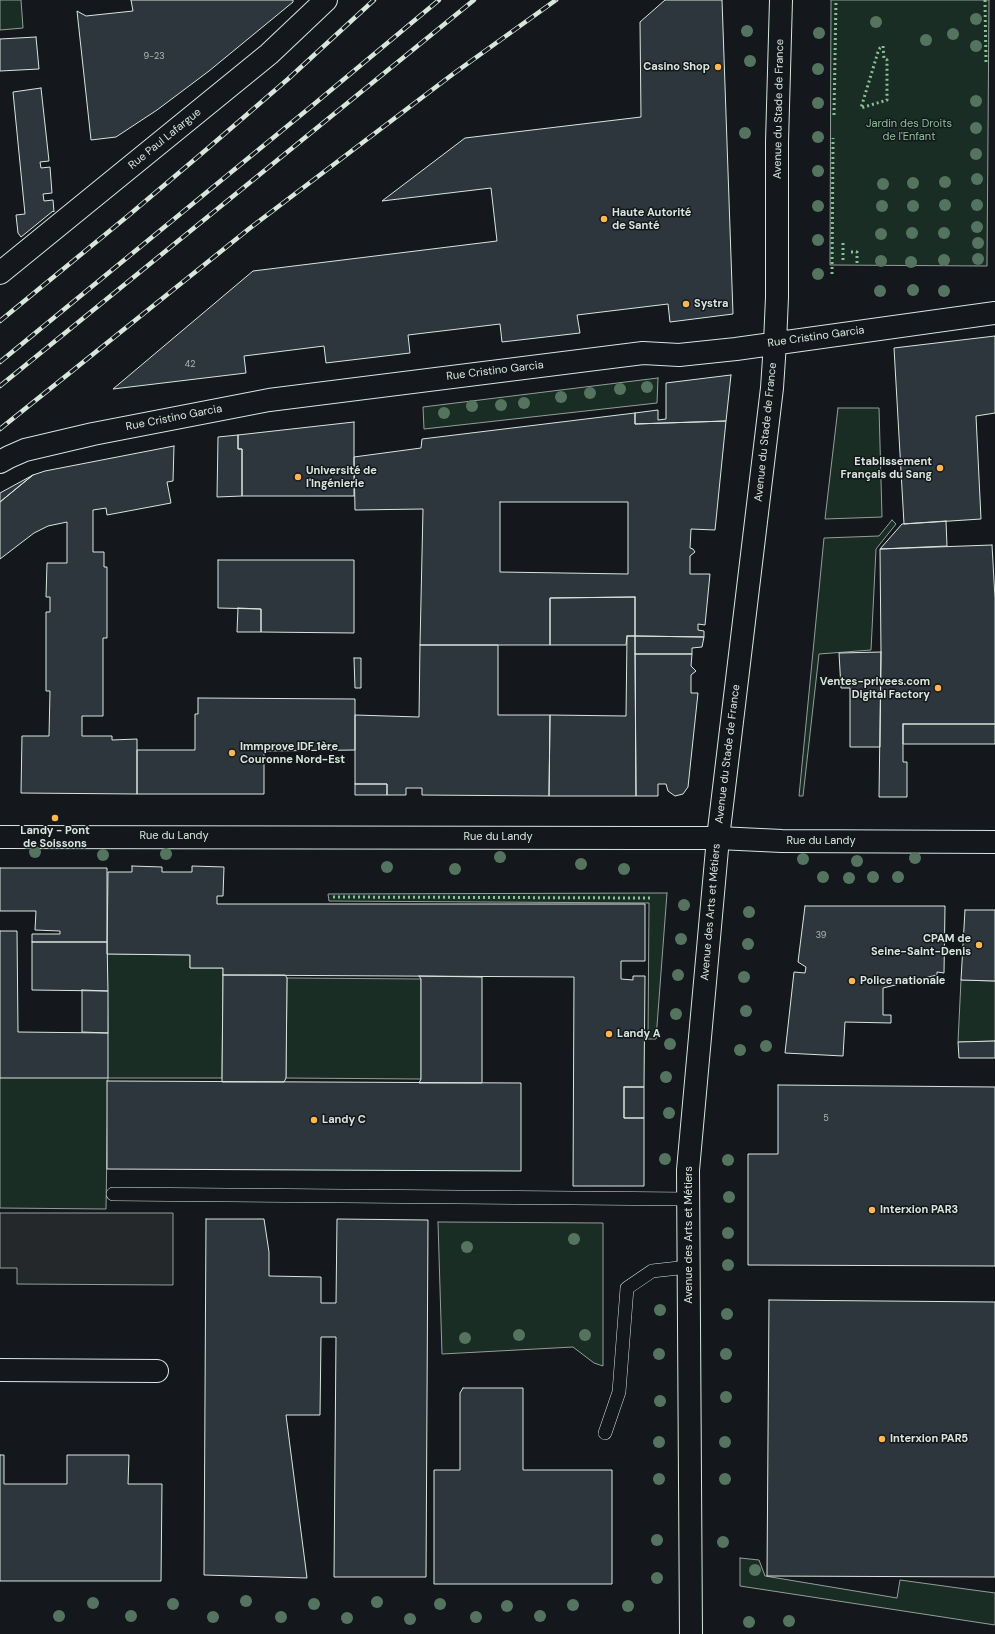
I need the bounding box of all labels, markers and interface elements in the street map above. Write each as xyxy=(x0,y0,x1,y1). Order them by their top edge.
street label: Avenue du Stade de France xyxy=(771,39,787,179)
house number: 9-23 xyxy=(143,52,165,62)
place label: Casino Shop xyxy=(643,60,710,74)
marker: Casino Shop xyxy=(713,62,723,72)
street label: Rue Paul Lafargue xyxy=(126,106,204,172)
park label: Jardin des Droits de l'Enfant xyxy=(866,117,952,143)
place label: Haute Autorité de Santé xyxy=(612,206,691,232)
marker: Haute Autorité de Santé xyxy=(599,214,609,224)
place label: Systra xyxy=(694,297,728,311)
marker: Systra xyxy=(681,299,691,309)
street label: Rue Cristino Garcia xyxy=(767,324,865,350)
street label: Rue Cristino Garcia xyxy=(446,358,544,384)
house number: 42 xyxy=(185,360,195,370)
street label: Avenue du Stade de France xyxy=(752,362,780,502)
street label: Rue Cristino Garcia xyxy=(125,402,223,434)
place label: Etablissement Français du Sang xyxy=(841,455,932,481)
marker: Etablissement Français du Sang xyxy=(935,463,945,473)
place label: Université de l'Ingénierie xyxy=(306,464,377,490)
marker: Université de l'Ingénierie xyxy=(293,472,303,482)
place label: Ventes-privees.com Digital Factory xyxy=(820,675,930,701)
marker: Ventes-privees.com Digital Factory xyxy=(933,683,943,693)
street label: Avenue du Stade de France xyxy=(713,684,743,824)
place label: Immprove IDF 1ère Couronne Nord-Est xyxy=(240,740,345,766)
marker: Immprove IDF 1ère Couronne Nord-Est xyxy=(227,748,237,758)
marker: Landy - Pont de Soissons xyxy=(50,813,60,823)
place label: Landy - Pont de Soissons xyxy=(20,824,90,850)
street label: Rue du Landy xyxy=(139,829,209,843)
street label: Rue du Landy xyxy=(463,830,533,844)
street label: Rue du Landy xyxy=(786,834,856,848)
street label: Avenue des Arts et Métiers xyxy=(698,843,724,981)
house number: 39 xyxy=(816,931,826,941)
place label: CPAM de Seine-Saint-Denis xyxy=(871,932,971,958)
marker: CPAM de Seine-Saint-Denis xyxy=(974,940,984,950)
place label: Police nationale xyxy=(860,974,945,988)
marker: Police nationale xyxy=(847,976,857,986)
place label: Landy A xyxy=(617,1027,661,1041)
marker: Landy A xyxy=(604,1029,614,1039)
place label: Landy C xyxy=(322,1113,366,1127)
house number: 5 xyxy=(823,1114,829,1124)
marker: Landy C xyxy=(309,1115,319,1125)
street label: Avenue des Arts et Métiers xyxy=(682,1166,696,1304)
place label: Interxion PAR3 xyxy=(880,1203,958,1217)
marker: Interxion PAR3 xyxy=(867,1205,877,1215)
place label: Interxion PAR5 xyxy=(890,1432,968,1446)
marker: Interxion PAR5 xyxy=(877,1434,887,1444)

